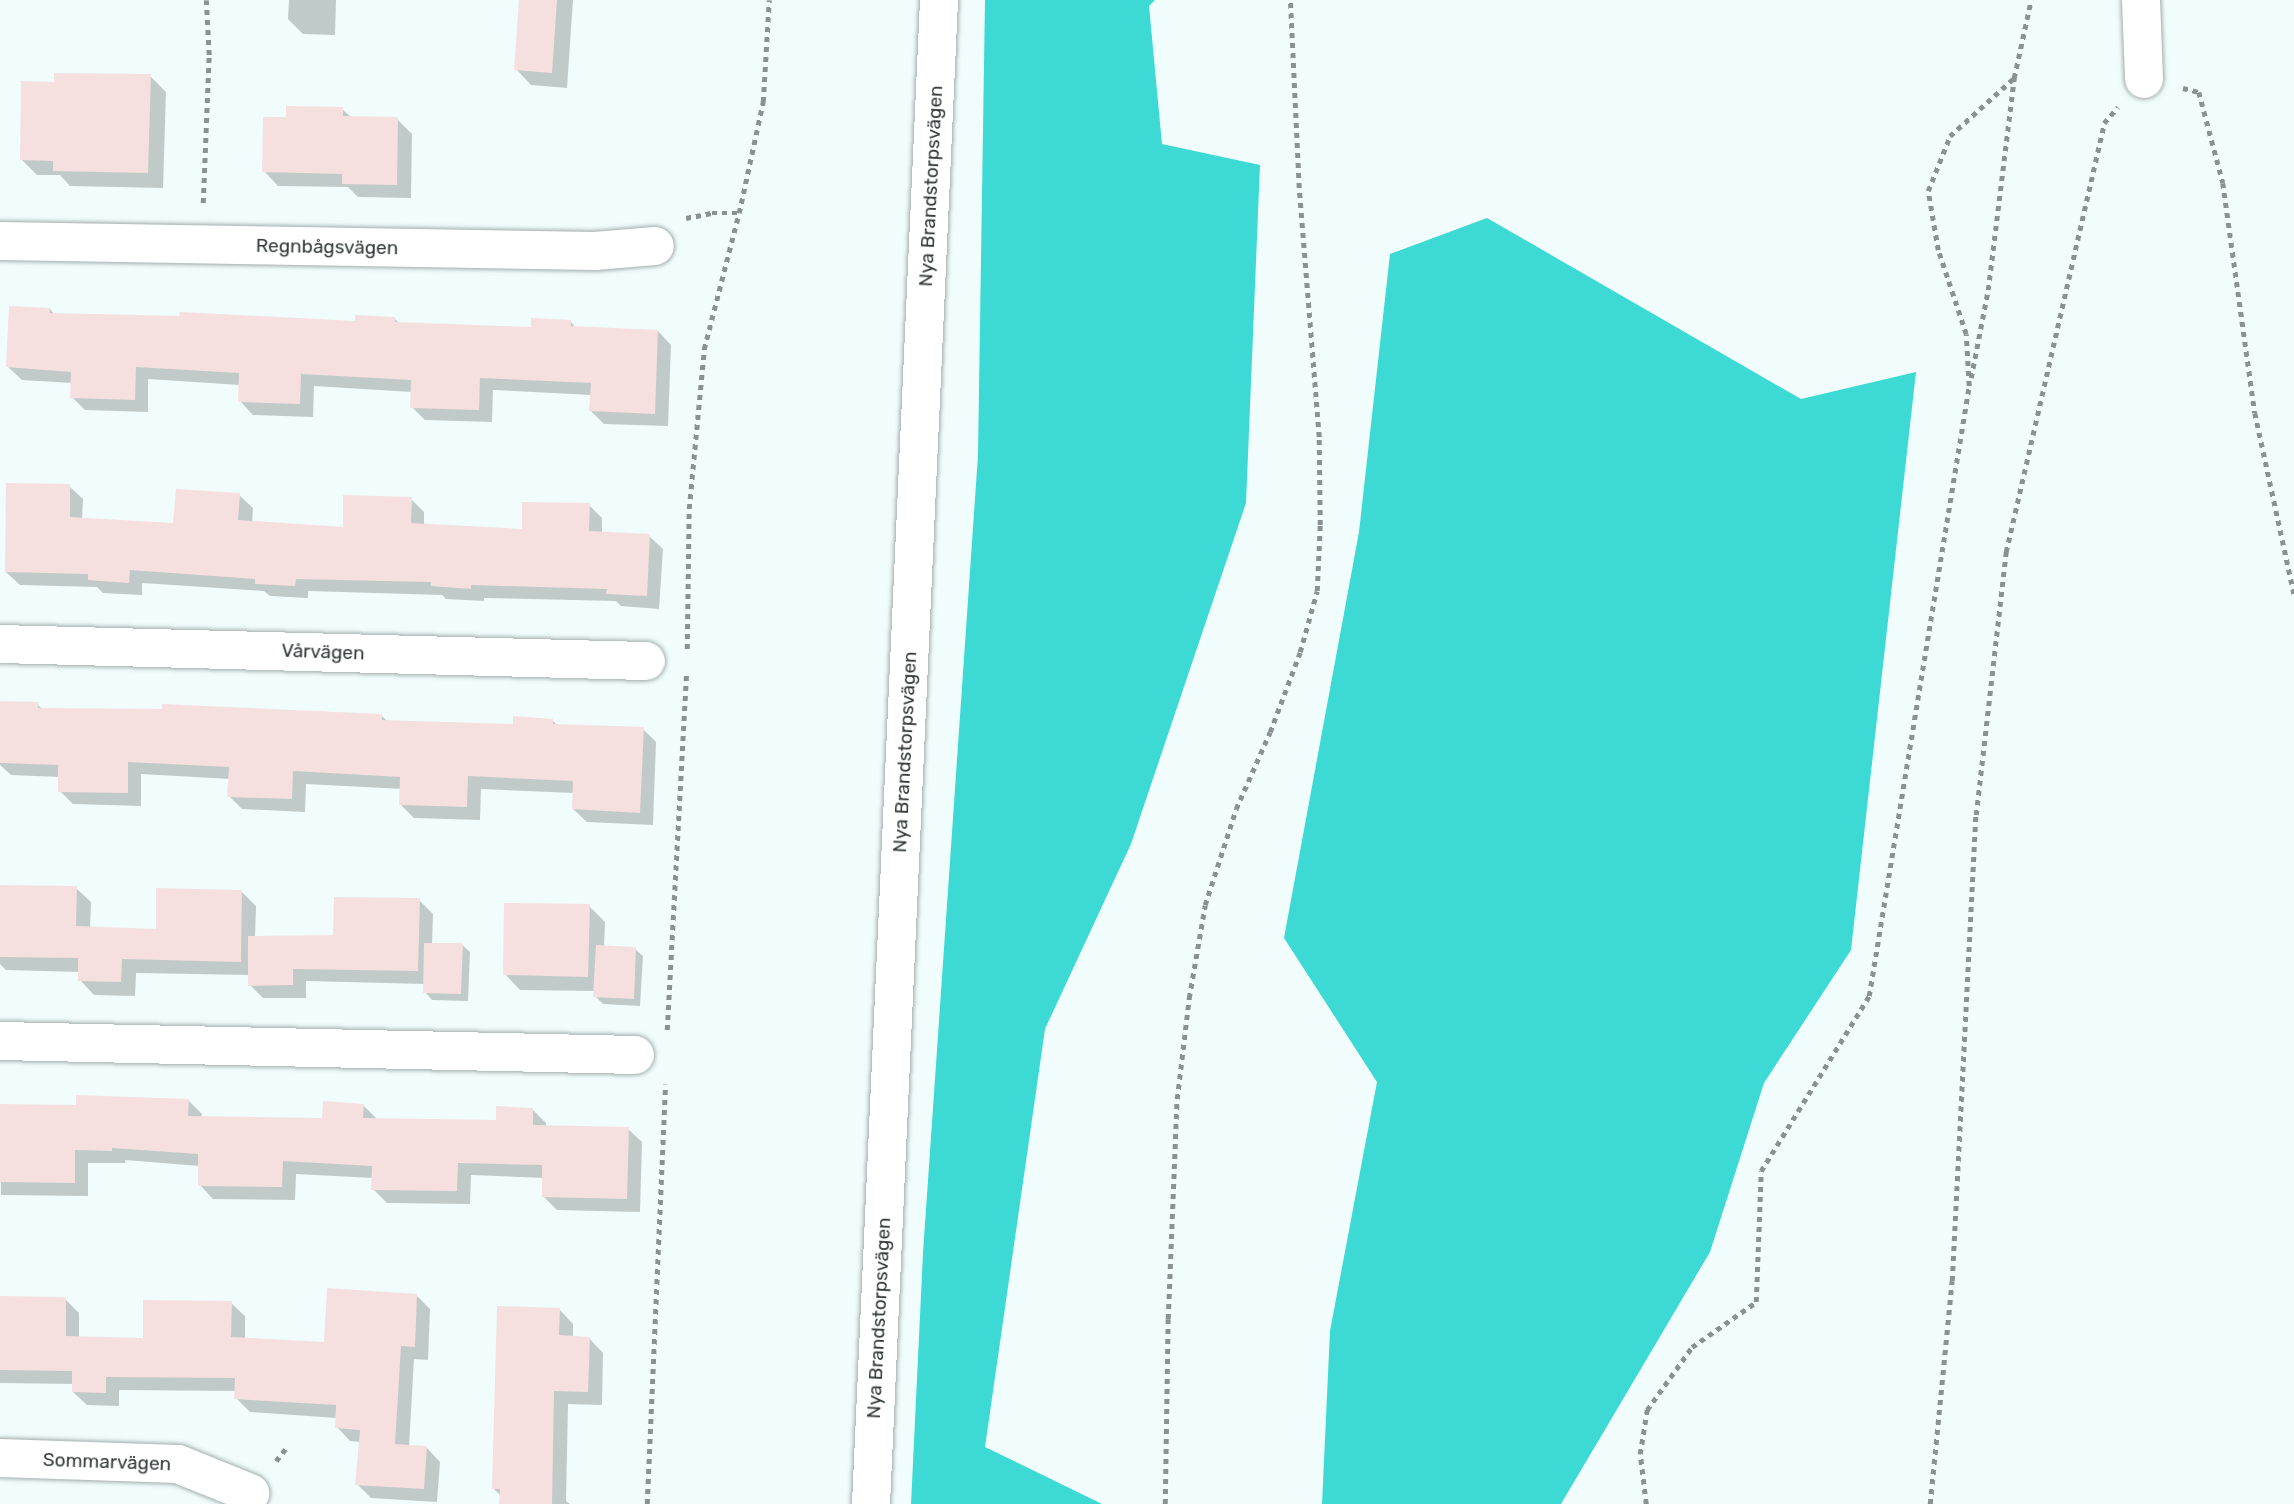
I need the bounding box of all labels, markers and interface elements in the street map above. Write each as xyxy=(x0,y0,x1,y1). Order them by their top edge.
street label: Nya Brandstorpsvägen xyxy=(914,85,948,287)
street label: Regnbågsvägen xyxy=(256,234,398,260)
street label: Vårvägen xyxy=(281,639,365,665)
street label: Nya Brandstorpsvägen xyxy=(888,651,922,853)
street label: Nya Brandstorpsvägen xyxy=(862,1217,896,1419)
street label: Sommarvägen xyxy=(42,1448,172,1476)

